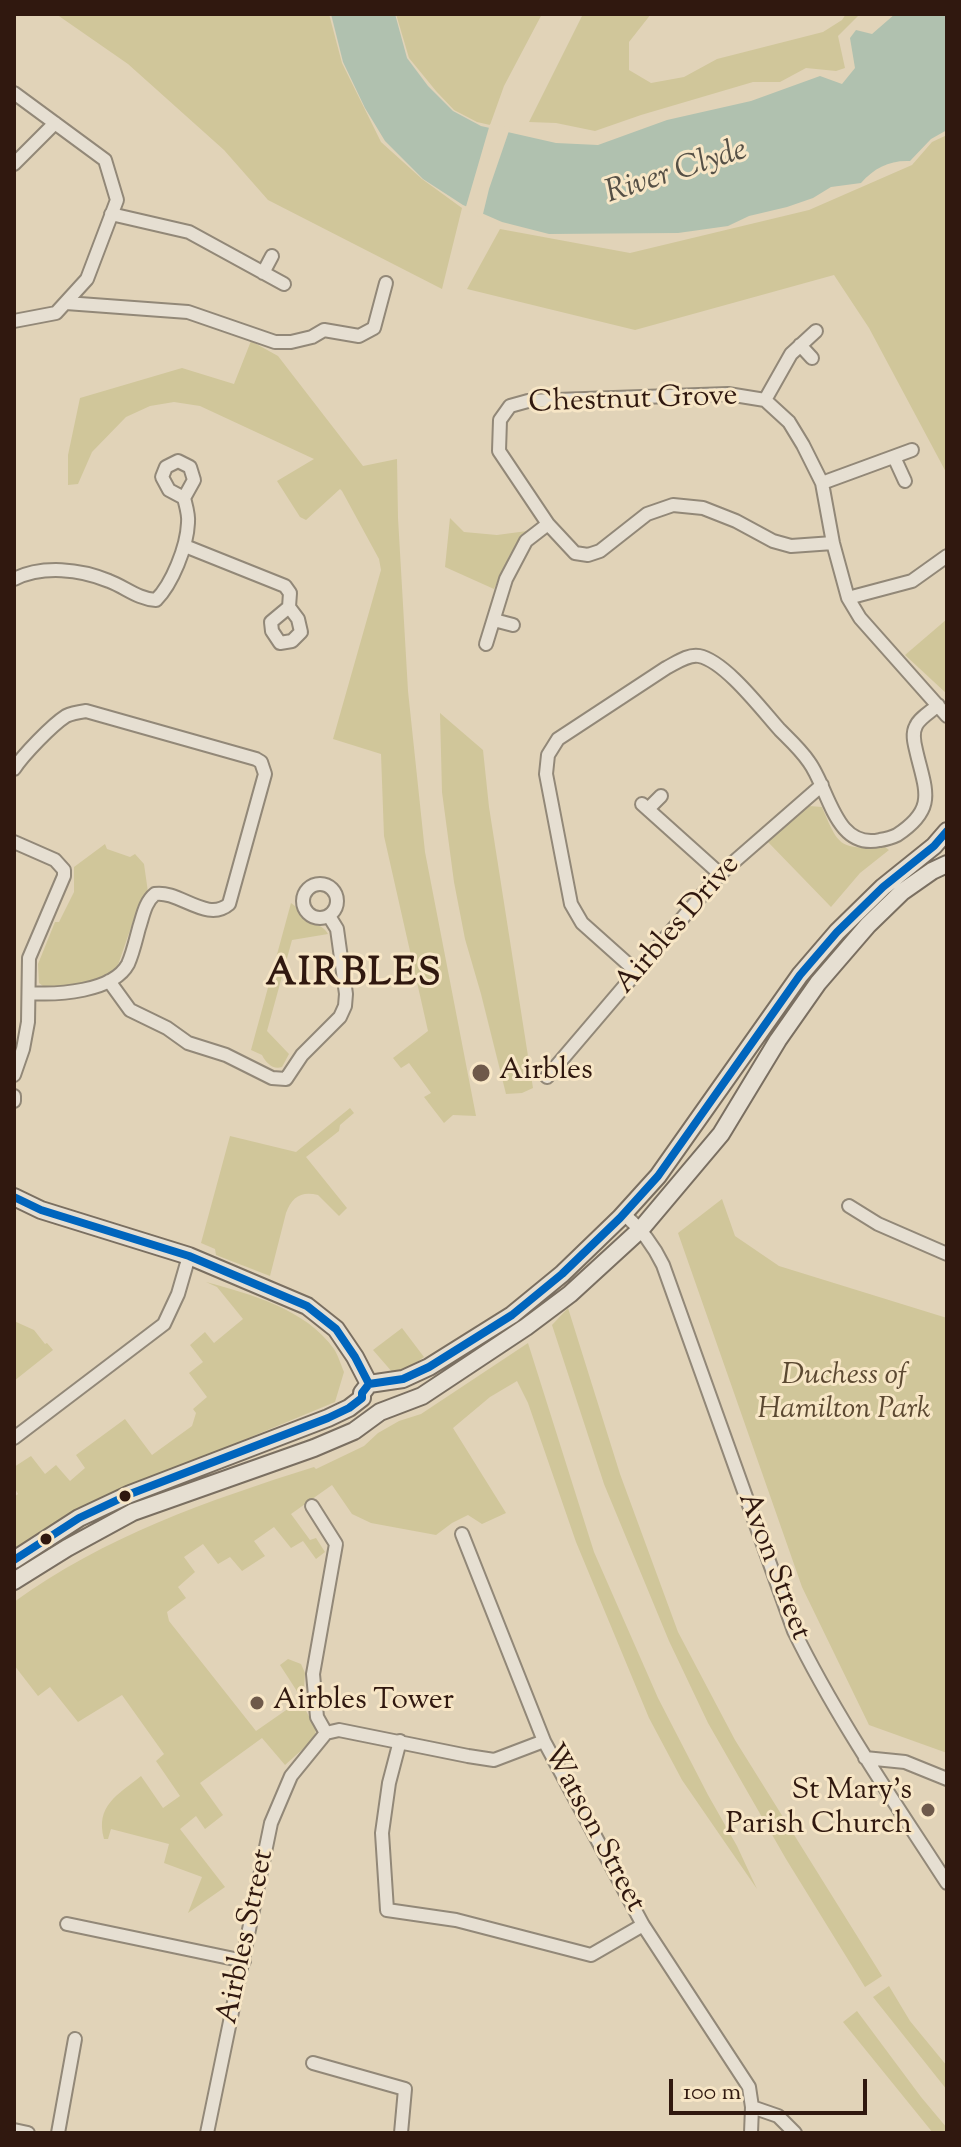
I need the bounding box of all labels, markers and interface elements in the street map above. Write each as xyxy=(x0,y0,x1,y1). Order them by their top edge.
water label: River Clyde xyxy=(601,133,753,215)
street label: Chestnut Grove xyxy=(528,380,738,424)
street label: Airbles Drive xyxy=(609,849,749,1003)
district label: AIRBLES xyxy=(265,955,443,1001)
place label: Airbles xyxy=(499,1055,593,1091)
marker: Airbles xyxy=(470,1062,492,1084)
park label: Duchess of Hamilton Park xyxy=(757,1360,931,1430)
unlabelled marker xyxy=(117,1488,133,1504)
street label: Avon Street xyxy=(727,1488,817,1646)
unlabelled marker xyxy=(38,1531,54,1547)
place label: Airbles Tower xyxy=(273,1685,454,1721)
marker: Airbles Tower xyxy=(248,1694,266,1712)
street label: Watson Street xyxy=(533,1739,651,1919)
place label: St Mary's Parish Church xyxy=(725,1775,912,1846)
marker: St Mary's Parish Church xyxy=(919,1801,937,1819)
street label: Airbles Street xyxy=(212,1846,284,2028)
scale bar xyxy=(673,2063,871,2113)
text: 100 m xyxy=(683,2076,741,2110)

